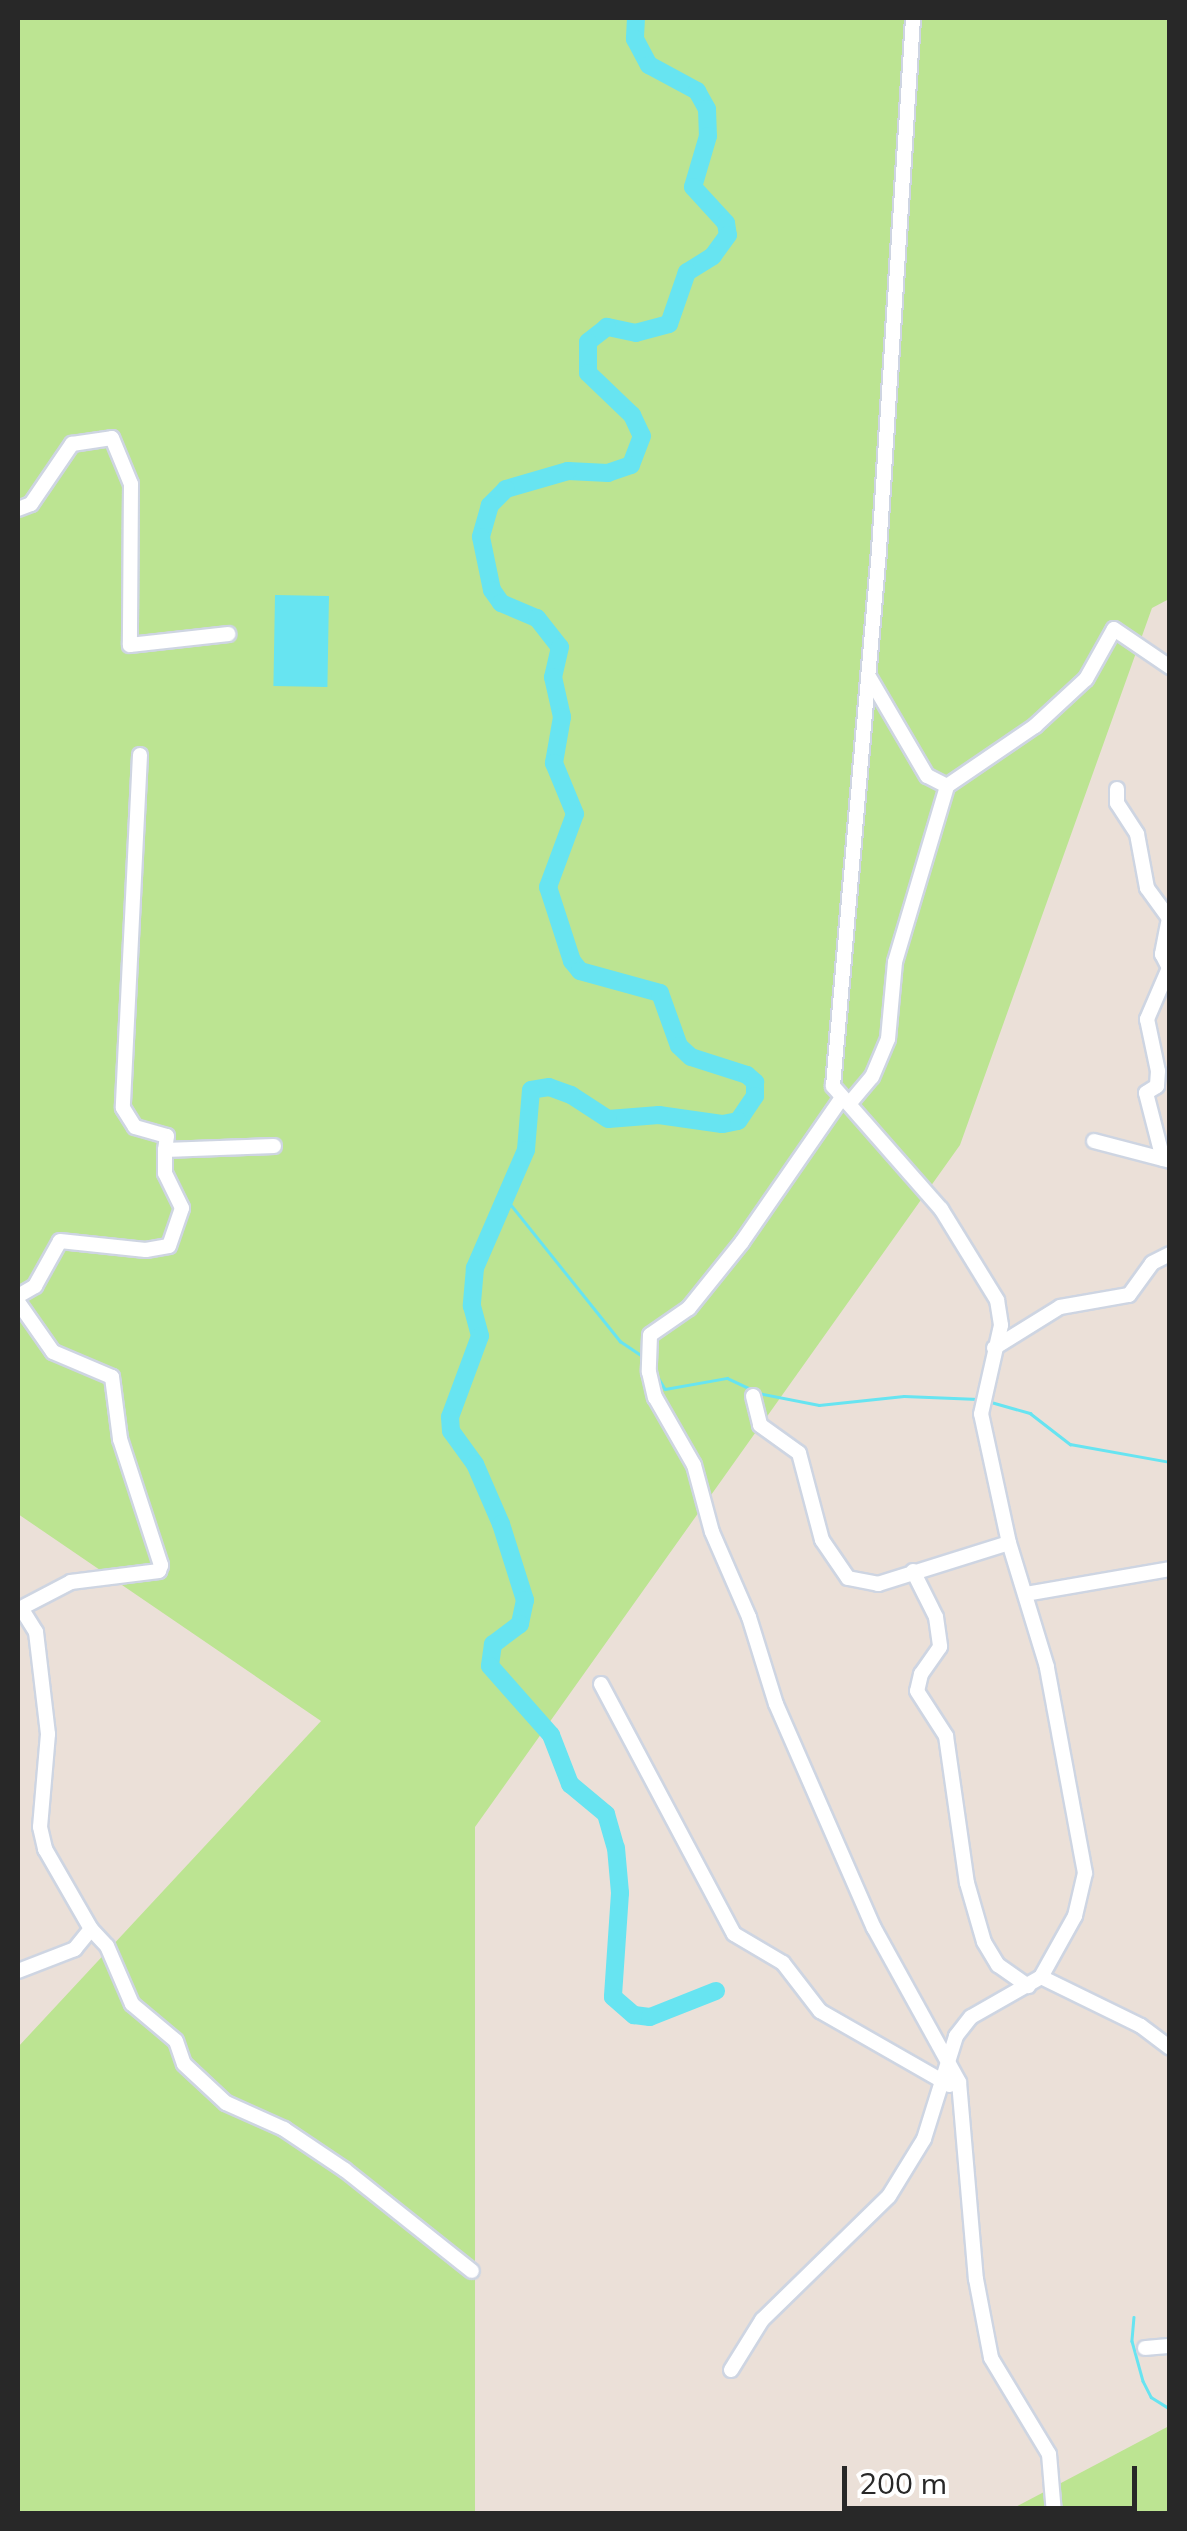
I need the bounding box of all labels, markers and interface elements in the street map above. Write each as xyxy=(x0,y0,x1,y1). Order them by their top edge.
scale bar xyxy=(847,2446,1142,2508)
text: 200 m xyxy=(859,2464,947,2502)

